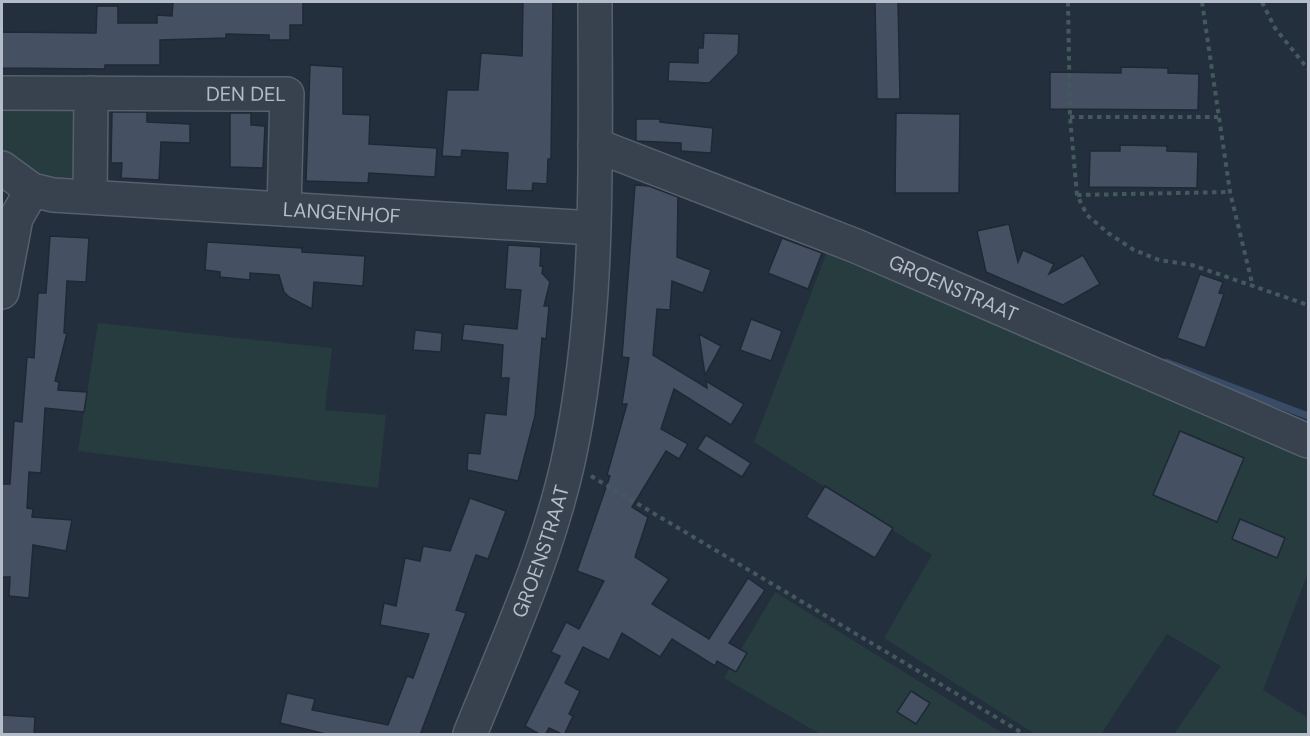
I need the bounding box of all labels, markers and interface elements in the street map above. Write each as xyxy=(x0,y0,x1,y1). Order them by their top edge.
street label: DEN DEL xyxy=(206,81,286,107)
street label: LANGENHOF xyxy=(282,196,402,229)
street label: GROENSTRAAT xyxy=(885,249,1022,327)
street label: GROENSTRAAT xyxy=(506,482,575,621)

